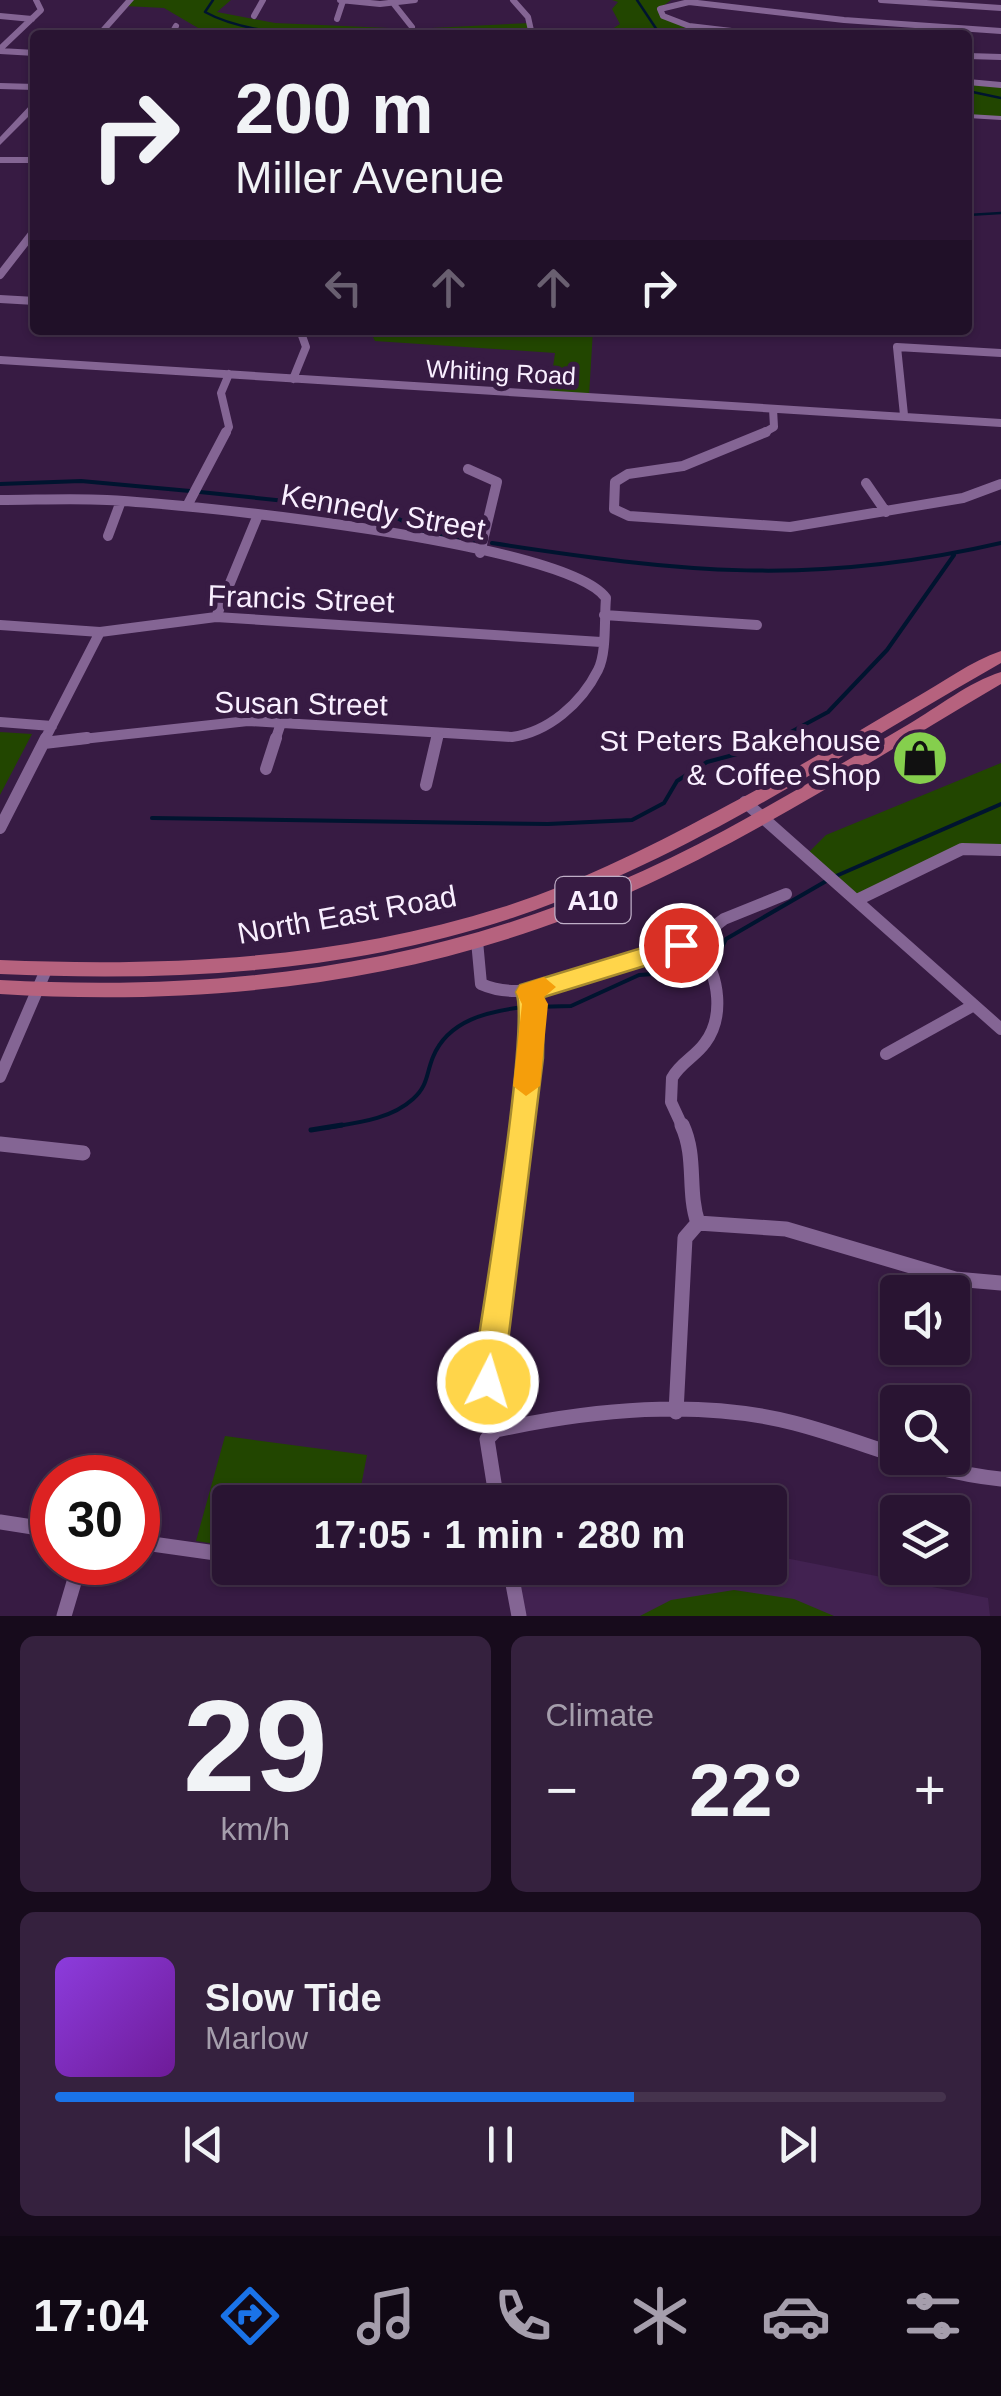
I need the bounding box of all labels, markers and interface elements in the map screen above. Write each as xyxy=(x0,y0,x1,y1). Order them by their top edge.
icon: right xyxy=(70,70,200,200)
text: 200 m xyxy=(235,70,433,148)
text: Miller Avenue xyxy=(235,152,504,203)
icon: left xyxy=(316,260,371,315)
icon: ahead xyxy=(421,260,476,315)
icon: ahead xyxy=(526,260,581,315)
icon: right xyxy=(631,260,686,315)
street label: Whiting Road xyxy=(425,354,577,390)
street label: Kennedy Street xyxy=(278,477,488,546)
street label: Francis Street xyxy=(207,579,396,618)
street label: Susan Street xyxy=(214,685,389,722)
place label: St Peters Bakehouse & Coffee Shop xyxy=(599,724,881,791)
shop icon: St Peters Bakehouse & Coffee Shop xyxy=(890,728,950,788)
road number: A10 xyxy=(556,877,630,923)
street label: North East Road xyxy=(235,879,459,950)
pin xyxy=(639,903,724,988)
icon: arrive xyxy=(654,918,709,973)
map controls xyxy=(880,1275,970,1585)
button: sound xyxy=(880,1275,970,1365)
position arrow xyxy=(436,1330,540,1434)
button: search xyxy=(880,1385,970,1475)
speed limit sign: 30 xyxy=(30,1455,160,1585)
button: layers xyxy=(880,1495,970,1585)
text: 17:05 · 1 min · 280 m xyxy=(314,1514,685,1556)
text: 29 xyxy=(183,1673,328,1819)
text: Climate xyxy=(546,1697,654,1733)
text: 22° xyxy=(689,1748,802,1832)
text: − xyxy=(546,1759,578,1821)
text: + xyxy=(914,1759,946,1821)
text: km/h xyxy=(221,1811,290,1847)
text: Slow Tide xyxy=(205,1977,382,2019)
text: Marlow xyxy=(205,2020,308,2056)
icon: previous xyxy=(176,2117,231,2172)
icon: pause xyxy=(473,2117,528,2172)
icon: next xyxy=(770,2117,825,2172)
icon: directions xyxy=(215,2281,285,2351)
icon: music xyxy=(351,2281,421,2351)
icon: phone xyxy=(488,2281,558,2351)
icon: climate xyxy=(625,2281,695,2351)
icon: car xyxy=(761,2281,831,2351)
icon: filters xyxy=(898,2281,968,2351)
text: 17:04 xyxy=(33,2290,148,2341)

